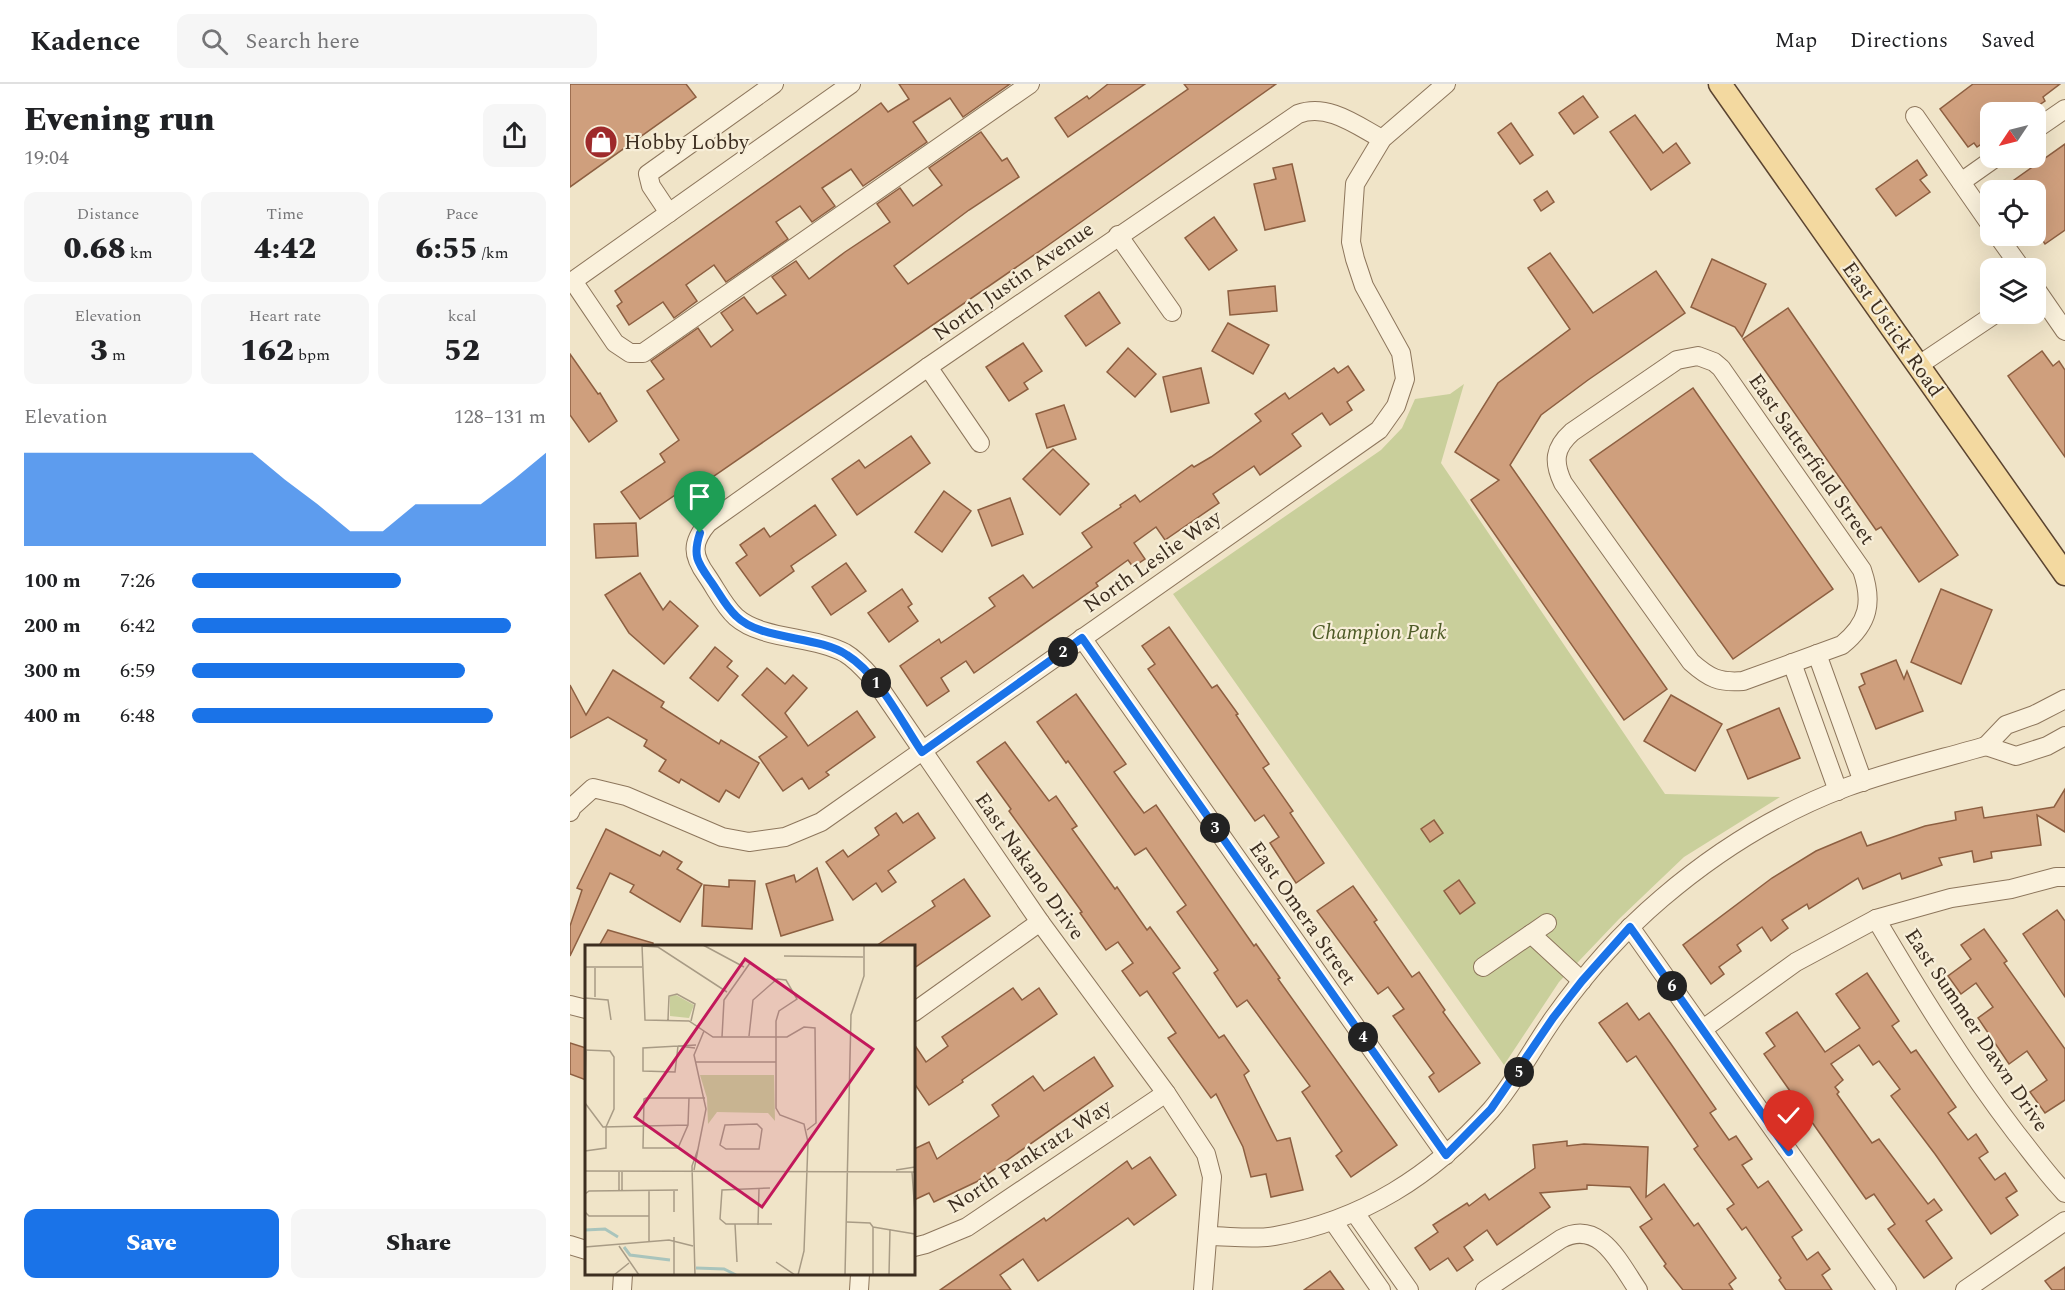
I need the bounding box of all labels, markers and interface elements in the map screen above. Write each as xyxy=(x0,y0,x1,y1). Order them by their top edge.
search box xyxy=(177,14,597,68)
text: Kadence xyxy=(30,20,141,63)
icon: search xyxy=(198,25,231,58)
text: Search here xyxy=(246,25,360,58)
text: Map xyxy=(1775,25,1817,57)
text: Directions xyxy=(1850,25,1948,57)
text: Saved xyxy=(1981,25,2035,57)
text: Evening run xyxy=(24,95,215,145)
north arrow xyxy=(1980,102,2046,168)
map controls xyxy=(1980,102,2046,324)
button: share xyxy=(483,104,546,167)
shop icon: Hobby Lobby xyxy=(583,124,619,160)
place label: Hobby Lobby xyxy=(624,127,750,159)
text: 19:04 xyxy=(24,143,69,173)
button: locate xyxy=(1980,180,2046,246)
text: Distance xyxy=(77,202,139,226)
text: Time xyxy=(266,202,304,226)
text: Pace xyxy=(445,202,479,226)
street label: North Justin Avenue xyxy=(926,214,1101,350)
text: 0.68 xyxy=(63,226,126,272)
text: 4:42 xyxy=(254,226,316,272)
text: 6:55 xyxy=(415,226,478,272)
text: km xyxy=(126,241,153,265)
text: /km xyxy=(478,241,509,265)
street label: East Ustick Road xyxy=(1833,255,1951,404)
button: layers xyxy=(1980,258,2046,324)
text: Elevation xyxy=(74,304,142,328)
text: Heart rate xyxy=(249,304,321,328)
text: kcal xyxy=(448,304,476,328)
text: 3 xyxy=(90,328,108,374)
text: 162 xyxy=(240,328,294,374)
text: 52 xyxy=(444,328,480,374)
text: m xyxy=(108,343,126,367)
text: bpm xyxy=(294,343,330,367)
street label: East Satterfield Street xyxy=(1740,367,1883,552)
text: Elevation xyxy=(24,402,108,432)
text: 128–131 m xyxy=(454,402,546,432)
pin xyxy=(674,471,725,533)
icon: arrive xyxy=(683,480,716,513)
street label: North Leslie Way xyxy=(1077,502,1229,622)
text: 100 m xyxy=(24,566,81,596)
text: 7:26 xyxy=(120,566,155,596)
text: 200 m xyxy=(24,611,81,641)
text: 6:42 xyxy=(120,611,155,641)
park label: Champion Park xyxy=(1311,617,1447,649)
pin: 2 xyxy=(1048,637,1078,667)
text: 2 xyxy=(1059,640,1067,664)
text: 300 m xyxy=(24,656,81,686)
text: 6:59 xyxy=(120,656,155,686)
pin: 1 xyxy=(861,668,891,698)
text: 1 xyxy=(872,671,880,695)
text: 400 m xyxy=(24,701,81,731)
text: 6:48 xyxy=(120,701,155,731)
street label: East Nakano Drive xyxy=(966,786,1092,947)
pin: 3 xyxy=(1200,813,1230,843)
text: 3 xyxy=(1211,816,1219,840)
street label: East Omera Street xyxy=(1240,835,1364,992)
street label: East Summer Dawn Drive xyxy=(1896,922,2056,1139)
inset map xyxy=(585,945,915,1275)
pin: 6 xyxy=(1657,971,1687,1001)
text: 6 xyxy=(1668,974,1676,998)
pin: 4 xyxy=(1348,1022,1378,1052)
text: 4 xyxy=(1359,1025,1367,1049)
pin: 5 xyxy=(1504,1057,1534,1087)
text: 5 xyxy=(1515,1060,1523,1084)
pin xyxy=(1763,1090,1814,1152)
street label: North Pankratz Way xyxy=(941,1091,1119,1222)
icon: check xyxy=(1772,1099,1805,1132)
button: Save xyxy=(24,1209,279,1278)
button: Share xyxy=(291,1209,546,1278)

